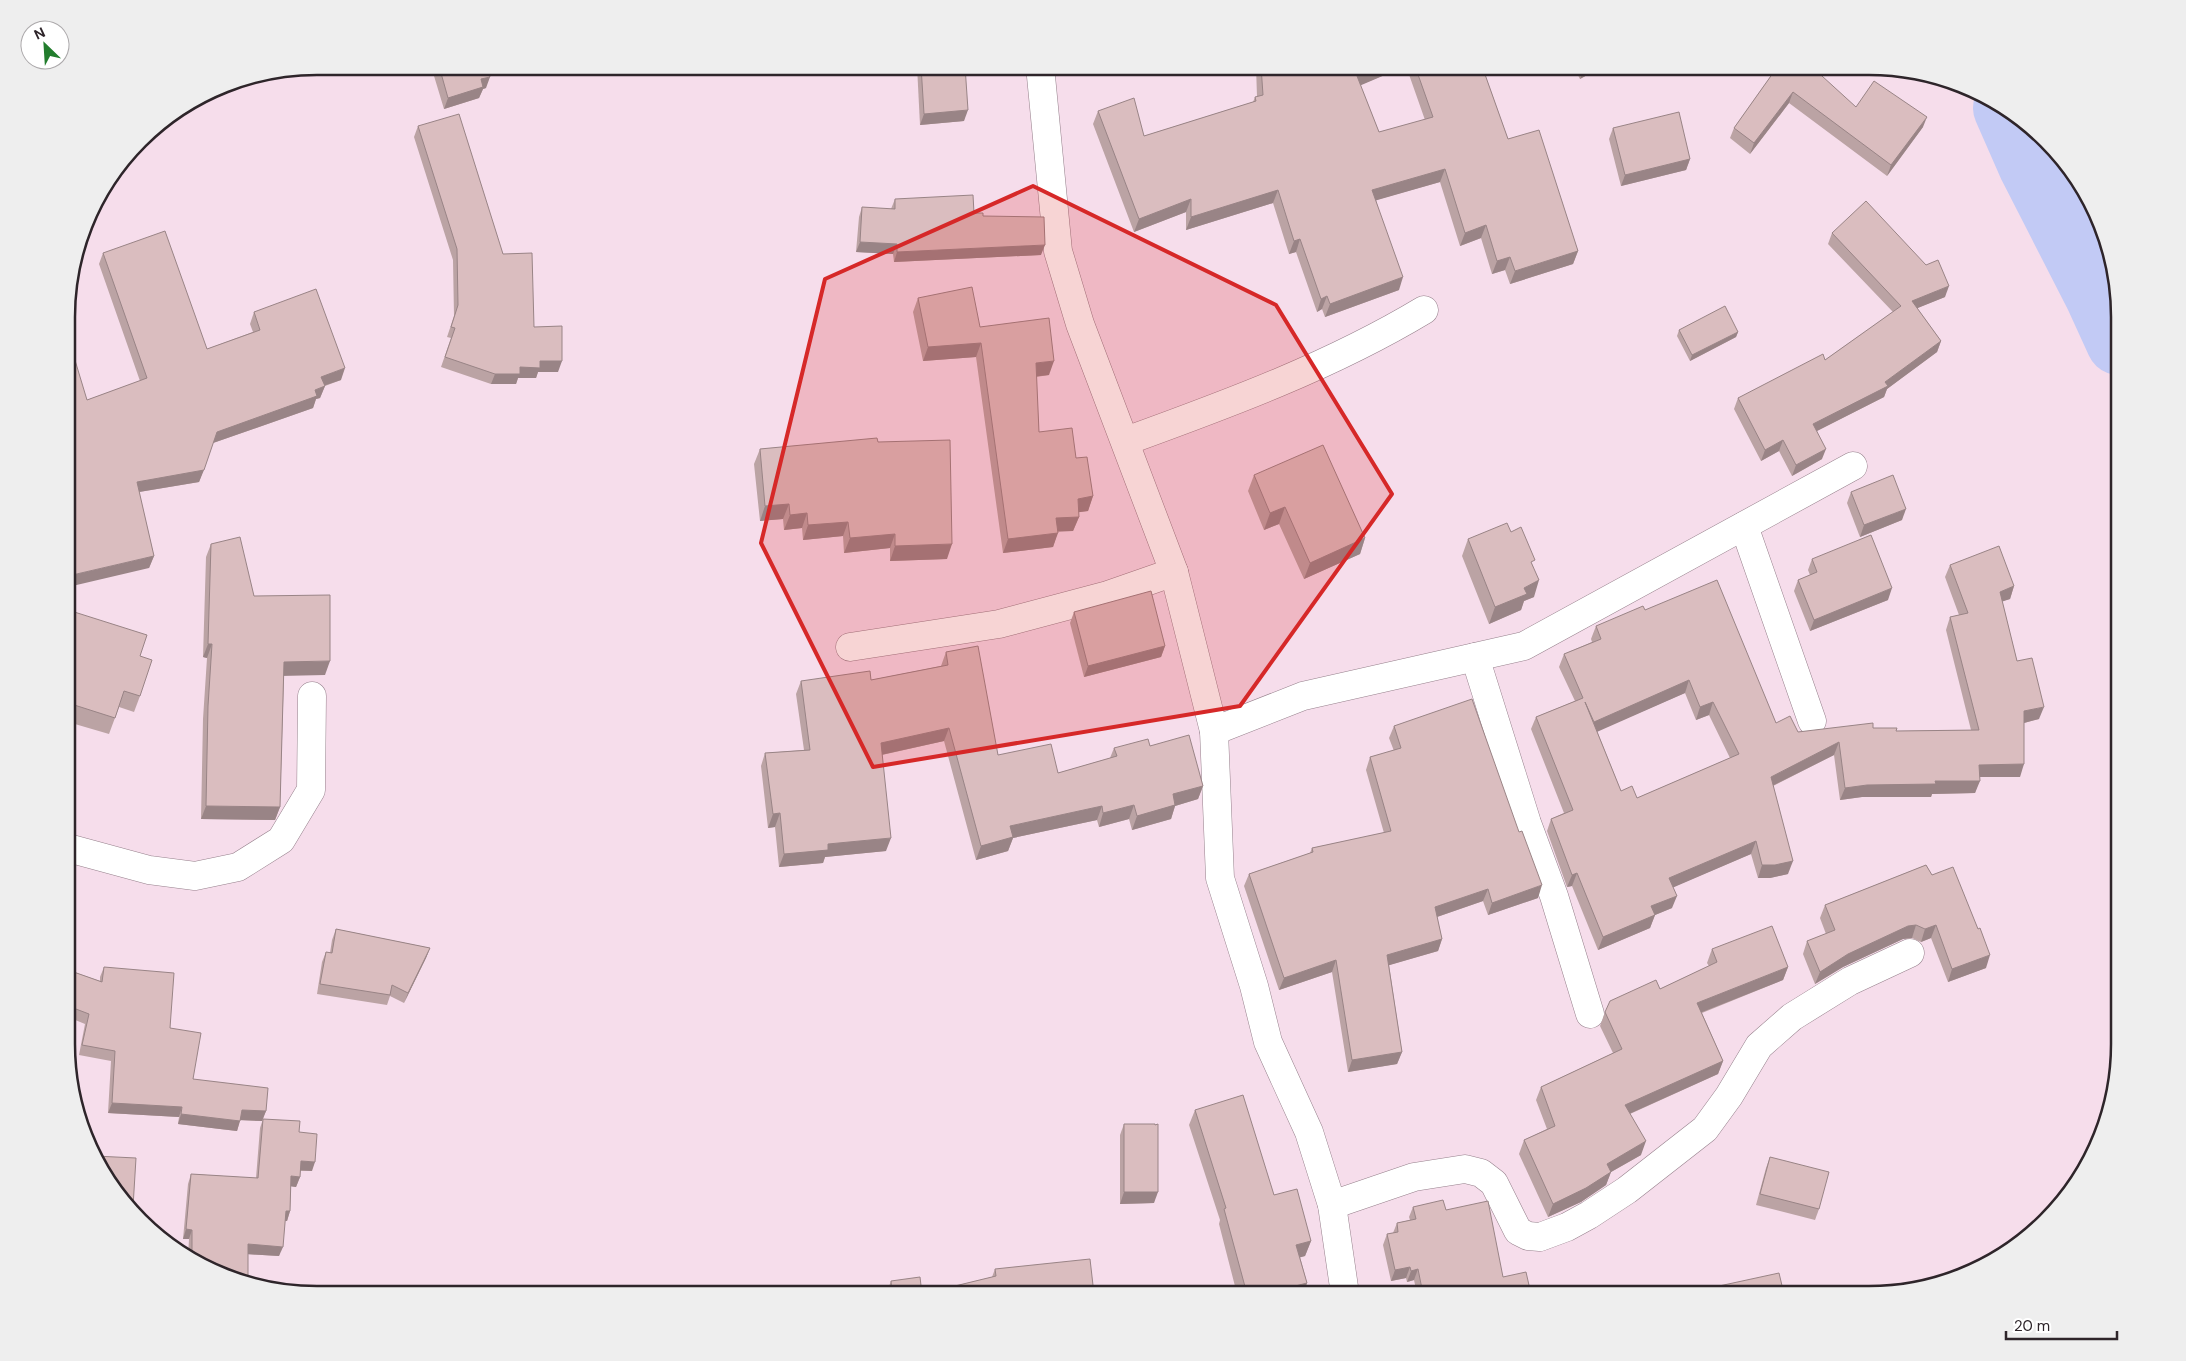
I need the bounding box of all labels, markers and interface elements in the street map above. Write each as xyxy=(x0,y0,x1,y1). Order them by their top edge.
north arrow xyxy=(20,20,70,70)
text: N xyxy=(31,23,48,44)
scale bar xyxy=(2006,1308,2117,1340)
text: 20 m xyxy=(2014,1316,2050,1336)

